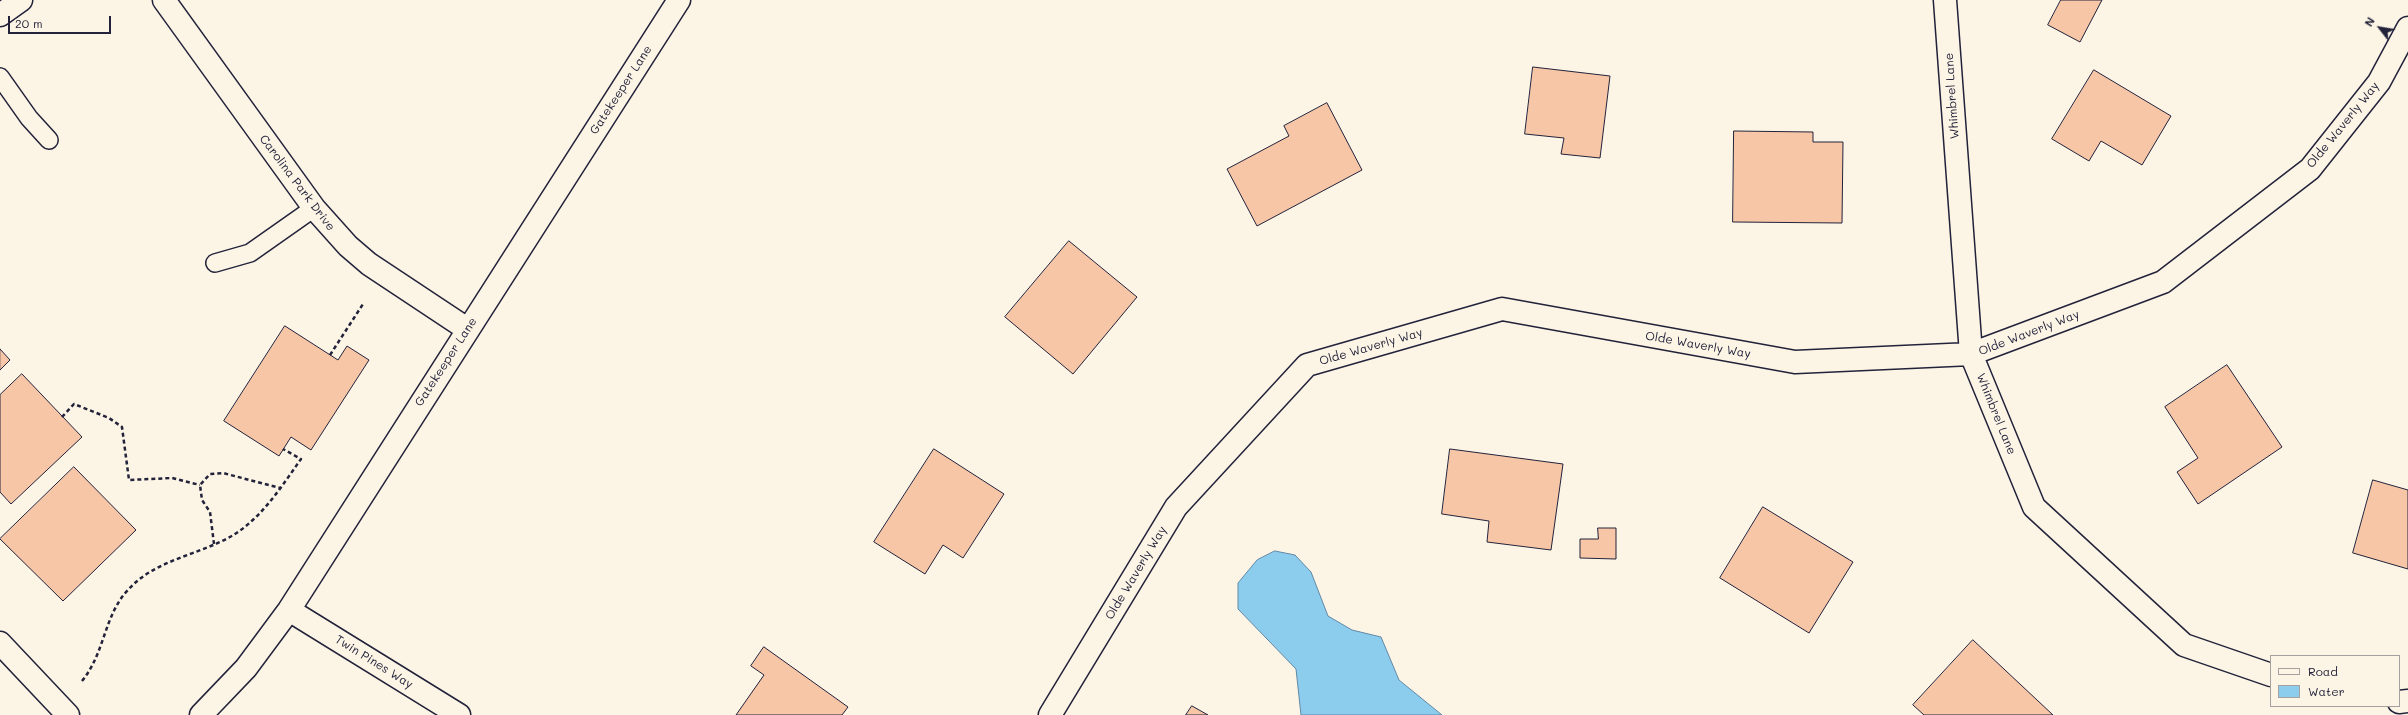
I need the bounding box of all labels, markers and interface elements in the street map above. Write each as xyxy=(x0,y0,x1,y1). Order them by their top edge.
scale bar xyxy=(10,8,113,34)
north arrow xyxy=(2360,8,2400,48)
text: N xyxy=(2361,14,2378,29)
text: 20 m xyxy=(15,15,43,31)
street label: Gatekeeper Lane xyxy=(587,43,655,137)
street label: Whimbrel Lane xyxy=(1942,52,1962,140)
street label: Olde Waverly Way xyxy=(2304,79,2382,171)
street label: Carolina Park Drive xyxy=(256,132,338,234)
street label: Olde Waverly Way xyxy=(1977,307,2081,359)
street label: Gatekeeper Lane xyxy=(412,315,480,409)
street label: Olde Waverly Way xyxy=(1318,325,1424,369)
street label: Olde Waverly Way xyxy=(1644,329,1752,361)
street label: Whimbrel Lane xyxy=(1973,371,2019,457)
street label: Olde Waverly Way xyxy=(1102,524,1170,622)
street label: Twin Pines Way xyxy=(332,632,416,692)
legend xyxy=(2270,655,2400,707)
text: Road xyxy=(2308,663,2338,679)
text: Water xyxy=(2308,683,2345,699)

